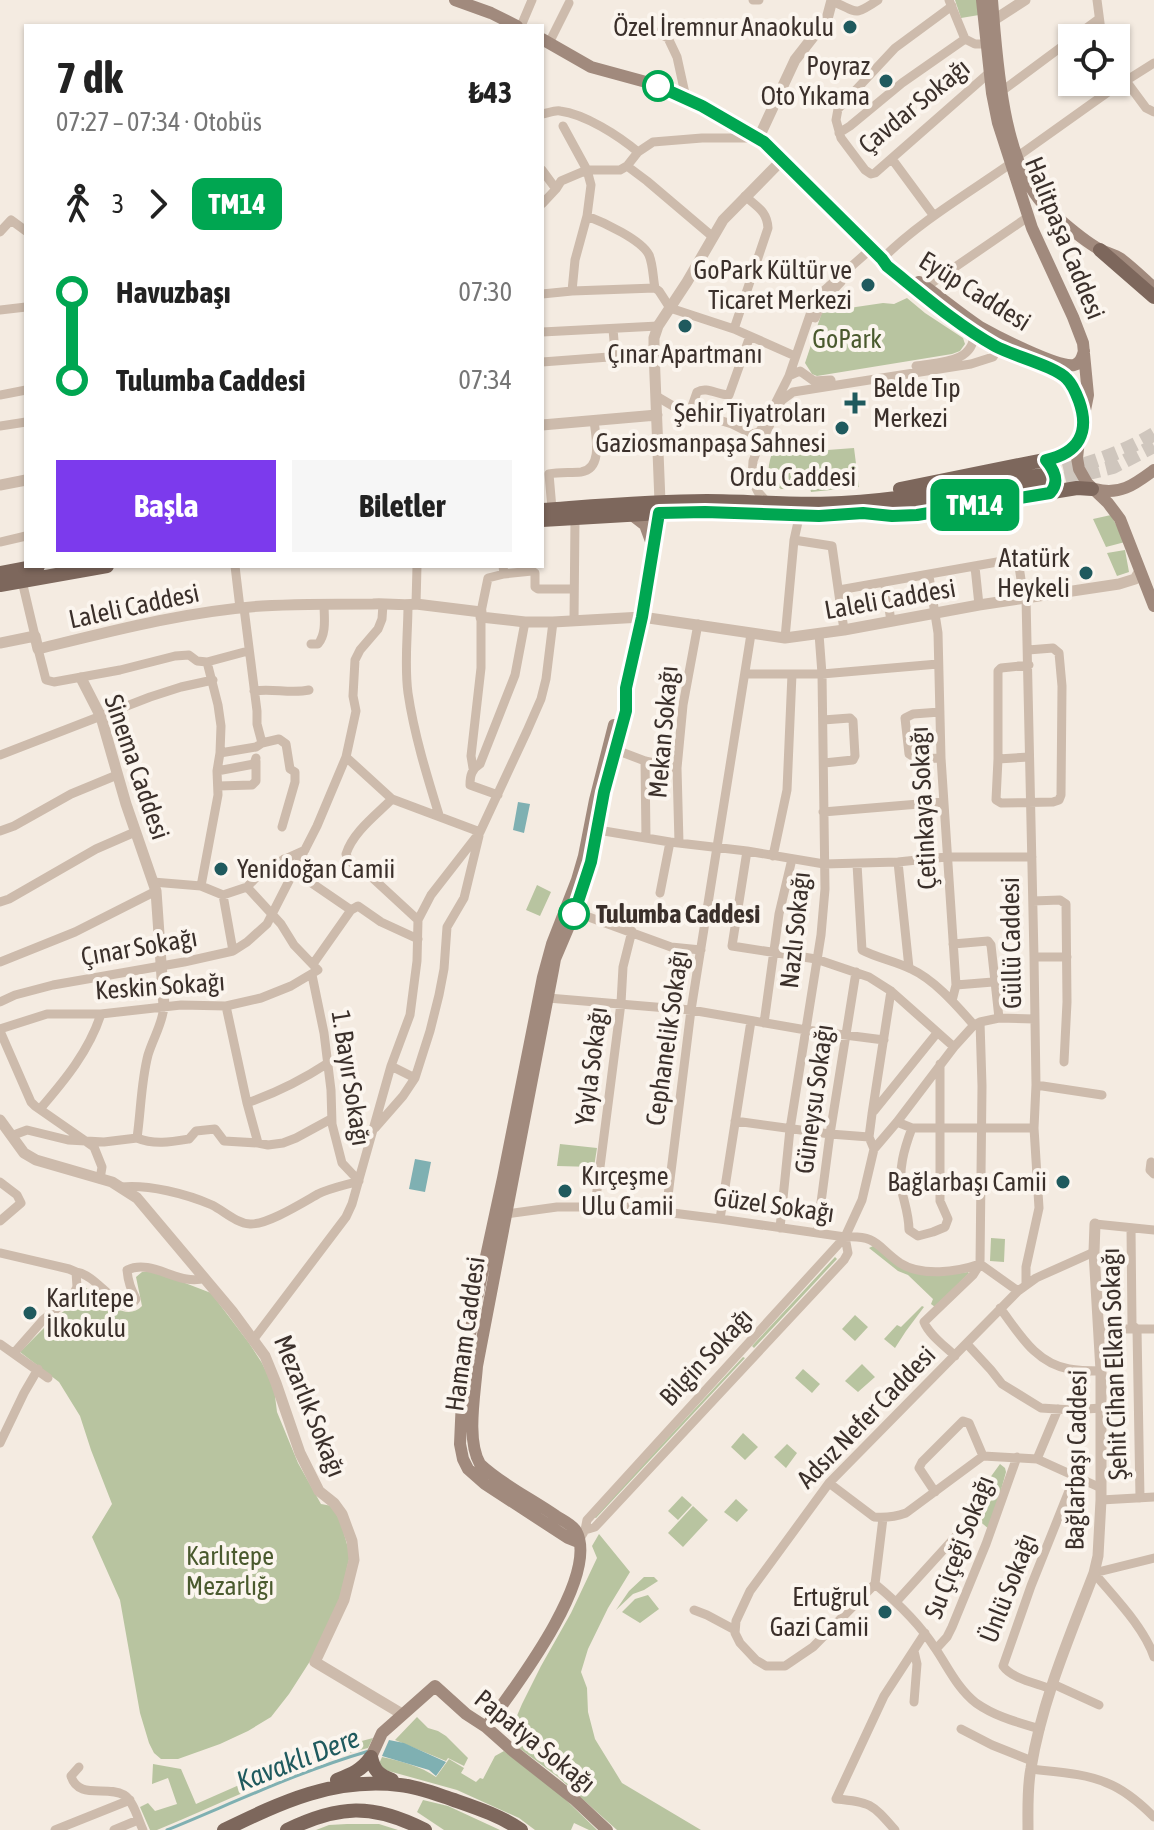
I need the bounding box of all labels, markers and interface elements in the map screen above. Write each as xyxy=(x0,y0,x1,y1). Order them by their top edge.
place label: Özel İremnur Anaokulu xyxy=(613,12,834,42)
marker: Özel İremnur Anaokulu xyxy=(841,18,859,36)
map controls xyxy=(1058,24,1130,96)
button: locate xyxy=(1058,24,1130,96)
place label: Poyraz Oto Yıkama xyxy=(761,51,870,111)
text: 7 dk xyxy=(56,52,123,102)
street label: Çavdar Sokağı xyxy=(853,52,975,160)
unlabelled marker xyxy=(643,71,673,101)
marker: Poyraz Oto Yıkama xyxy=(877,72,895,90)
text: ₺43 xyxy=(469,75,512,109)
text: 07:27 – 07:34 · Otobüs xyxy=(56,107,262,137)
street label: Halitpaşa Caddesi xyxy=(1019,153,1111,323)
icon: walk xyxy=(56,182,100,226)
icon: forward xyxy=(136,182,180,226)
text: TM14 xyxy=(208,188,266,220)
text: 3 xyxy=(112,189,124,219)
street label: Eyüp Caddesi xyxy=(914,245,1036,337)
place label: GoPark Kültür ve Ticaret Merkezi xyxy=(694,255,852,315)
text: Havuzbaşı xyxy=(116,275,231,309)
marker: GoPark Kültür ve Ticaret Merkezi xyxy=(859,276,877,294)
text: 07:30 xyxy=(458,277,512,307)
marker: Çınar Apartmanı xyxy=(676,317,694,335)
park label: GoPark xyxy=(812,324,882,354)
place label: Çınar Apartmanı xyxy=(607,339,763,369)
text: Tulumba Caddesi xyxy=(116,363,305,397)
text: 07:34 xyxy=(458,365,512,395)
place label: Belde Tıp Merkezi xyxy=(873,373,961,433)
marker: Belde Tıp Merkezi xyxy=(844,392,866,414)
place label: Şehir Tiyatroları Gaziosmanpaşa Sahnesi xyxy=(596,398,826,458)
marker: Şehir Tiyatroları Gaziosmanpaşa Sahnesi xyxy=(833,419,851,437)
button: Başla xyxy=(56,460,276,552)
button: Biletler xyxy=(292,460,512,552)
street label: Ordu Caddesi xyxy=(730,462,856,492)
line badge: TM14 xyxy=(919,479,1031,531)
text: TM14 xyxy=(946,489,1004,521)
place label: Atatürk Heykeli xyxy=(997,543,1070,603)
marker: Atatürk Heykeli xyxy=(1077,564,1095,582)
street label: Laleli Caddesi xyxy=(822,573,958,625)
street label: Laleli Caddesi xyxy=(66,578,202,634)
street label: Mekan Sokağı xyxy=(642,665,684,799)
street label: Sinema Caddesi xyxy=(98,691,176,843)
street label: Çetinkaya Sokağı xyxy=(904,726,942,890)
place label: Yenidoğan Camii xyxy=(237,854,395,884)
marker: Yenidoğan Camii xyxy=(212,860,230,878)
street label: Nazlı Sokağı xyxy=(774,870,816,990)
street label: Güllü Caddesi xyxy=(995,877,1027,1009)
marker: Tulumba Caddesi xyxy=(559,899,589,929)
place label: Tulumba Caddesi xyxy=(596,899,760,929)
street label: Çınar Sokağı xyxy=(79,922,199,972)
street label: Cephanelik Sokağı xyxy=(640,948,694,1128)
street label: Keskin Sokağı xyxy=(94,967,226,1005)
street label: Yayla Sokağı xyxy=(569,1005,613,1127)
street label: 1. Bayır Sokağı xyxy=(326,1008,376,1148)
street label: Güneysu Sokağı xyxy=(789,1022,839,1176)
place label: Kırçeşme Ulu Camii xyxy=(581,1161,674,1221)
place label: Bağlarbaşı Camii xyxy=(887,1167,1047,1197)
marker: Bağlarbaşı Camii xyxy=(1054,1173,1072,1191)
marker: Kırçeşme Ulu Camii xyxy=(556,1182,574,1200)
street label: Güzel Sokağı xyxy=(712,1182,836,1228)
street label: Şehit Cihan Elkan Sokağı xyxy=(1095,1247,1133,1481)
street label: Hamam Caddesi xyxy=(439,1255,491,1413)
place label: Karlıtepe İlkokulu xyxy=(46,1283,134,1343)
street label: Bilgin Sokağı xyxy=(653,1302,759,1412)
marker: Karlıtepe İlkokulu xyxy=(21,1304,39,1322)
street label: Mezarlık Sokağı xyxy=(268,1331,352,1481)
street label: Adsız Nefer Caddesi xyxy=(791,1340,941,1494)
street label: Bağlarbaşı Caddesi xyxy=(1059,1369,1093,1551)
street label: Su Çiçeği Sokağı xyxy=(918,1471,1000,1623)
street label: Ünlü Sokağı xyxy=(973,1529,1043,1647)
park label: Karlıtepe Mezarlığı xyxy=(186,1541,274,1601)
place label: Ertuğrul Gazi Camii xyxy=(770,1582,869,1642)
marker: Ertuğrul Gazi Camii xyxy=(876,1603,894,1621)
street label: Papatya Sokağı xyxy=(469,1683,601,1799)
water label: Kavaklı Dere xyxy=(232,1721,364,1797)

